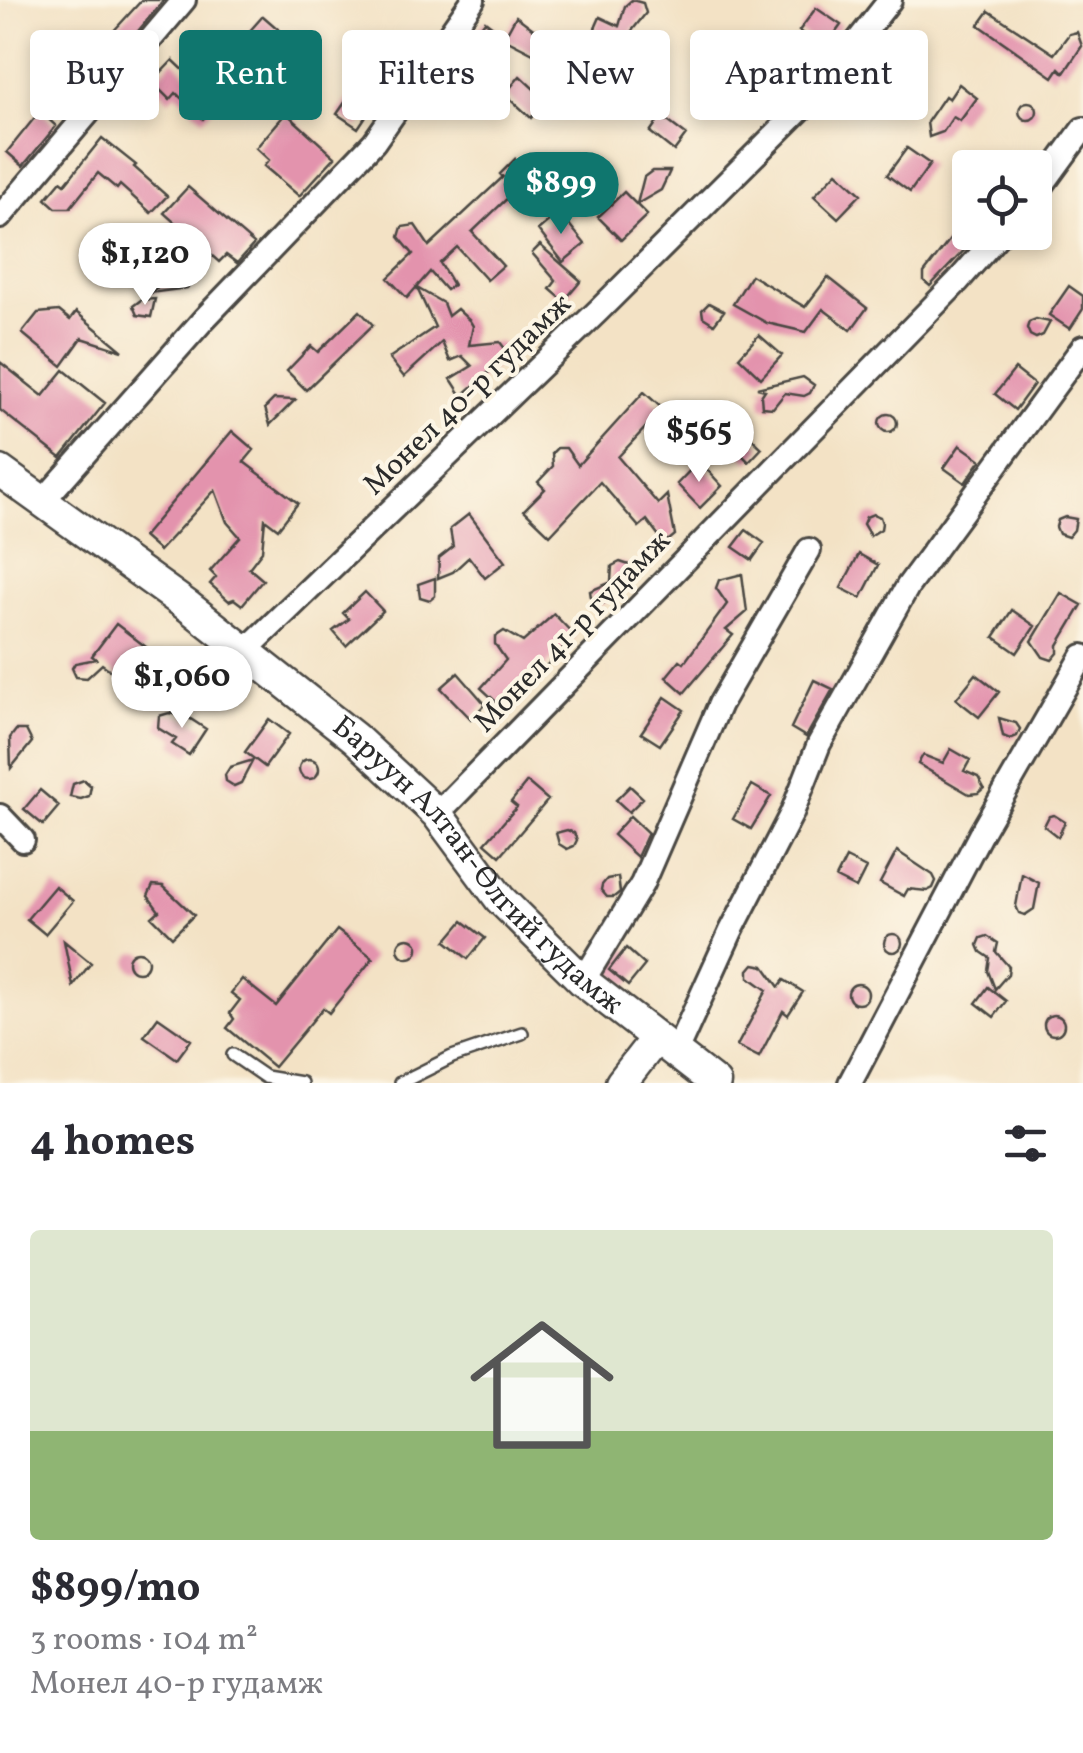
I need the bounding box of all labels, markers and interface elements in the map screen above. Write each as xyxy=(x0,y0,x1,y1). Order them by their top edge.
chip: Buy xyxy=(30,30,159,120)
chip: Rent xyxy=(179,30,322,120)
chip: Filters xyxy=(342,30,510,120)
chip: New xyxy=(530,30,670,120)
chip: Apartment xyxy=(690,30,928,120)
map controls xyxy=(952,150,1052,250)
button: locate xyxy=(952,150,1052,250)
pin: $899 xyxy=(502,152,620,237)
text: $899 xyxy=(526,162,596,206)
pin: $1,120 xyxy=(64,223,226,308)
text: $1,120 xyxy=(100,233,190,277)
street label: Монел 40-р гудамж xyxy=(355,284,581,506)
pin: $565 xyxy=(640,400,758,485)
text: $565 xyxy=(666,410,732,454)
street label: Монел 41-р гудамж xyxy=(465,521,681,743)
pin: $1,060 xyxy=(101,646,263,731)
text: $1,060 xyxy=(133,656,231,700)
street label: Баруун Алтан-Өлгий гудамж xyxy=(323,707,632,1025)
text: 4 homes xyxy=(30,1114,195,1173)
icon: filters xyxy=(998,1116,1053,1171)
icon: home xyxy=(452,1295,632,1475)
text: $899/mo xyxy=(30,1560,200,1619)
text: 3 rooms · 104 m² xyxy=(30,1619,258,1663)
text: Монел 40-р гудамж xyxy=(30,1663,323,1707)

